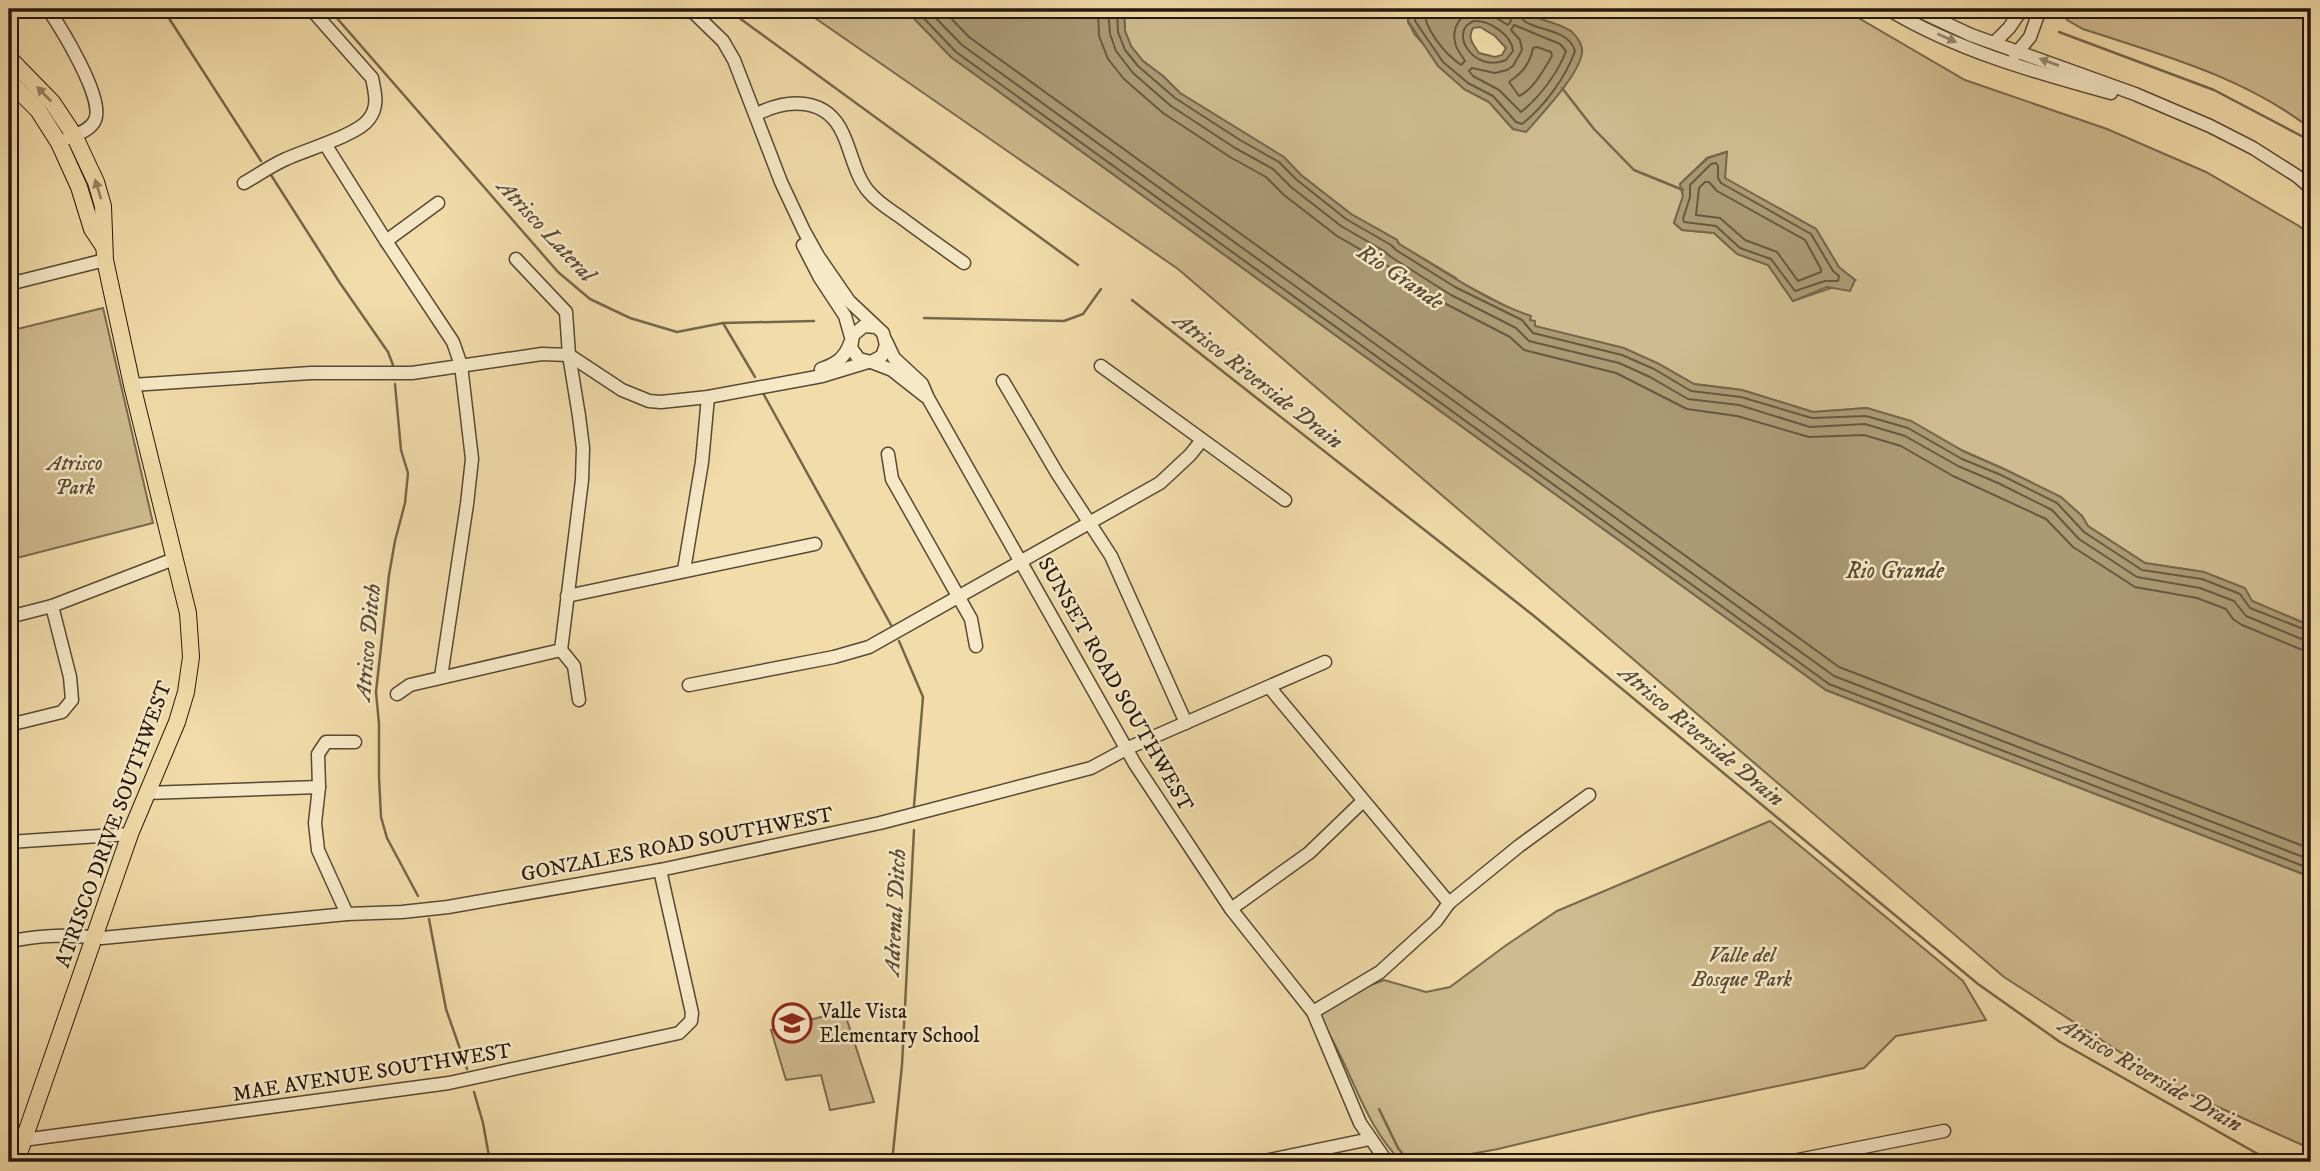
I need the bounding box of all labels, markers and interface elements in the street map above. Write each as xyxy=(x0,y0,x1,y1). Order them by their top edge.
one-way arrow xyxy=(1936,33,1957,44)
one-way arrow xyxy=(2039,56,2060,67)
one-way arrow xyxy=(37,86,53,103)
water label: Atrisco Lateral xyxy=(489,171,602,290)
one-way arrow xyxy=(92,178,103,199)
water label: Rio Grande xyxy=(1351,237,1450,317)
water label: Atrisco Riverside Drain xyxy=(1165,304,1349,456)
park label: Atrisco Park xyxy=(45,451,103,501)
street label: SUNSET ROAD SOUTHWEST xyxy=(1032,553,1199,816)
water label: Rio Grande xyxy=(1845,557,1945,586)
water label: Atrisco Ditch xyxy=(349,583,388,705)
water label: Atrisco Riverside Drain xyxy=(1610,657,1790,814)
street label: ATRISCO DRIVE SOUTHWEST xyxy=(50,677,178,971)
street label: GONZALES ROAD SOUTHWEST xyxy=(519,802,836,888)
water label: Adrenal Ditch xyxy=(878,848,913,979)
park label: Valle del Bosque Park xyxy=(1691,943,1792,994)
place label: Valle Vista Elementary School xyxy=(818,999,980,1049)
school or university icon: Valle Vista Elementary School xyxy=(771,1002,813,1044)
water label: Atrisco Riverside Drain xyxy=(2051,1010,2247,1140)
street label: MAE AVENUE SOUTHWEST xyxy=(231,1038,514,1108)

